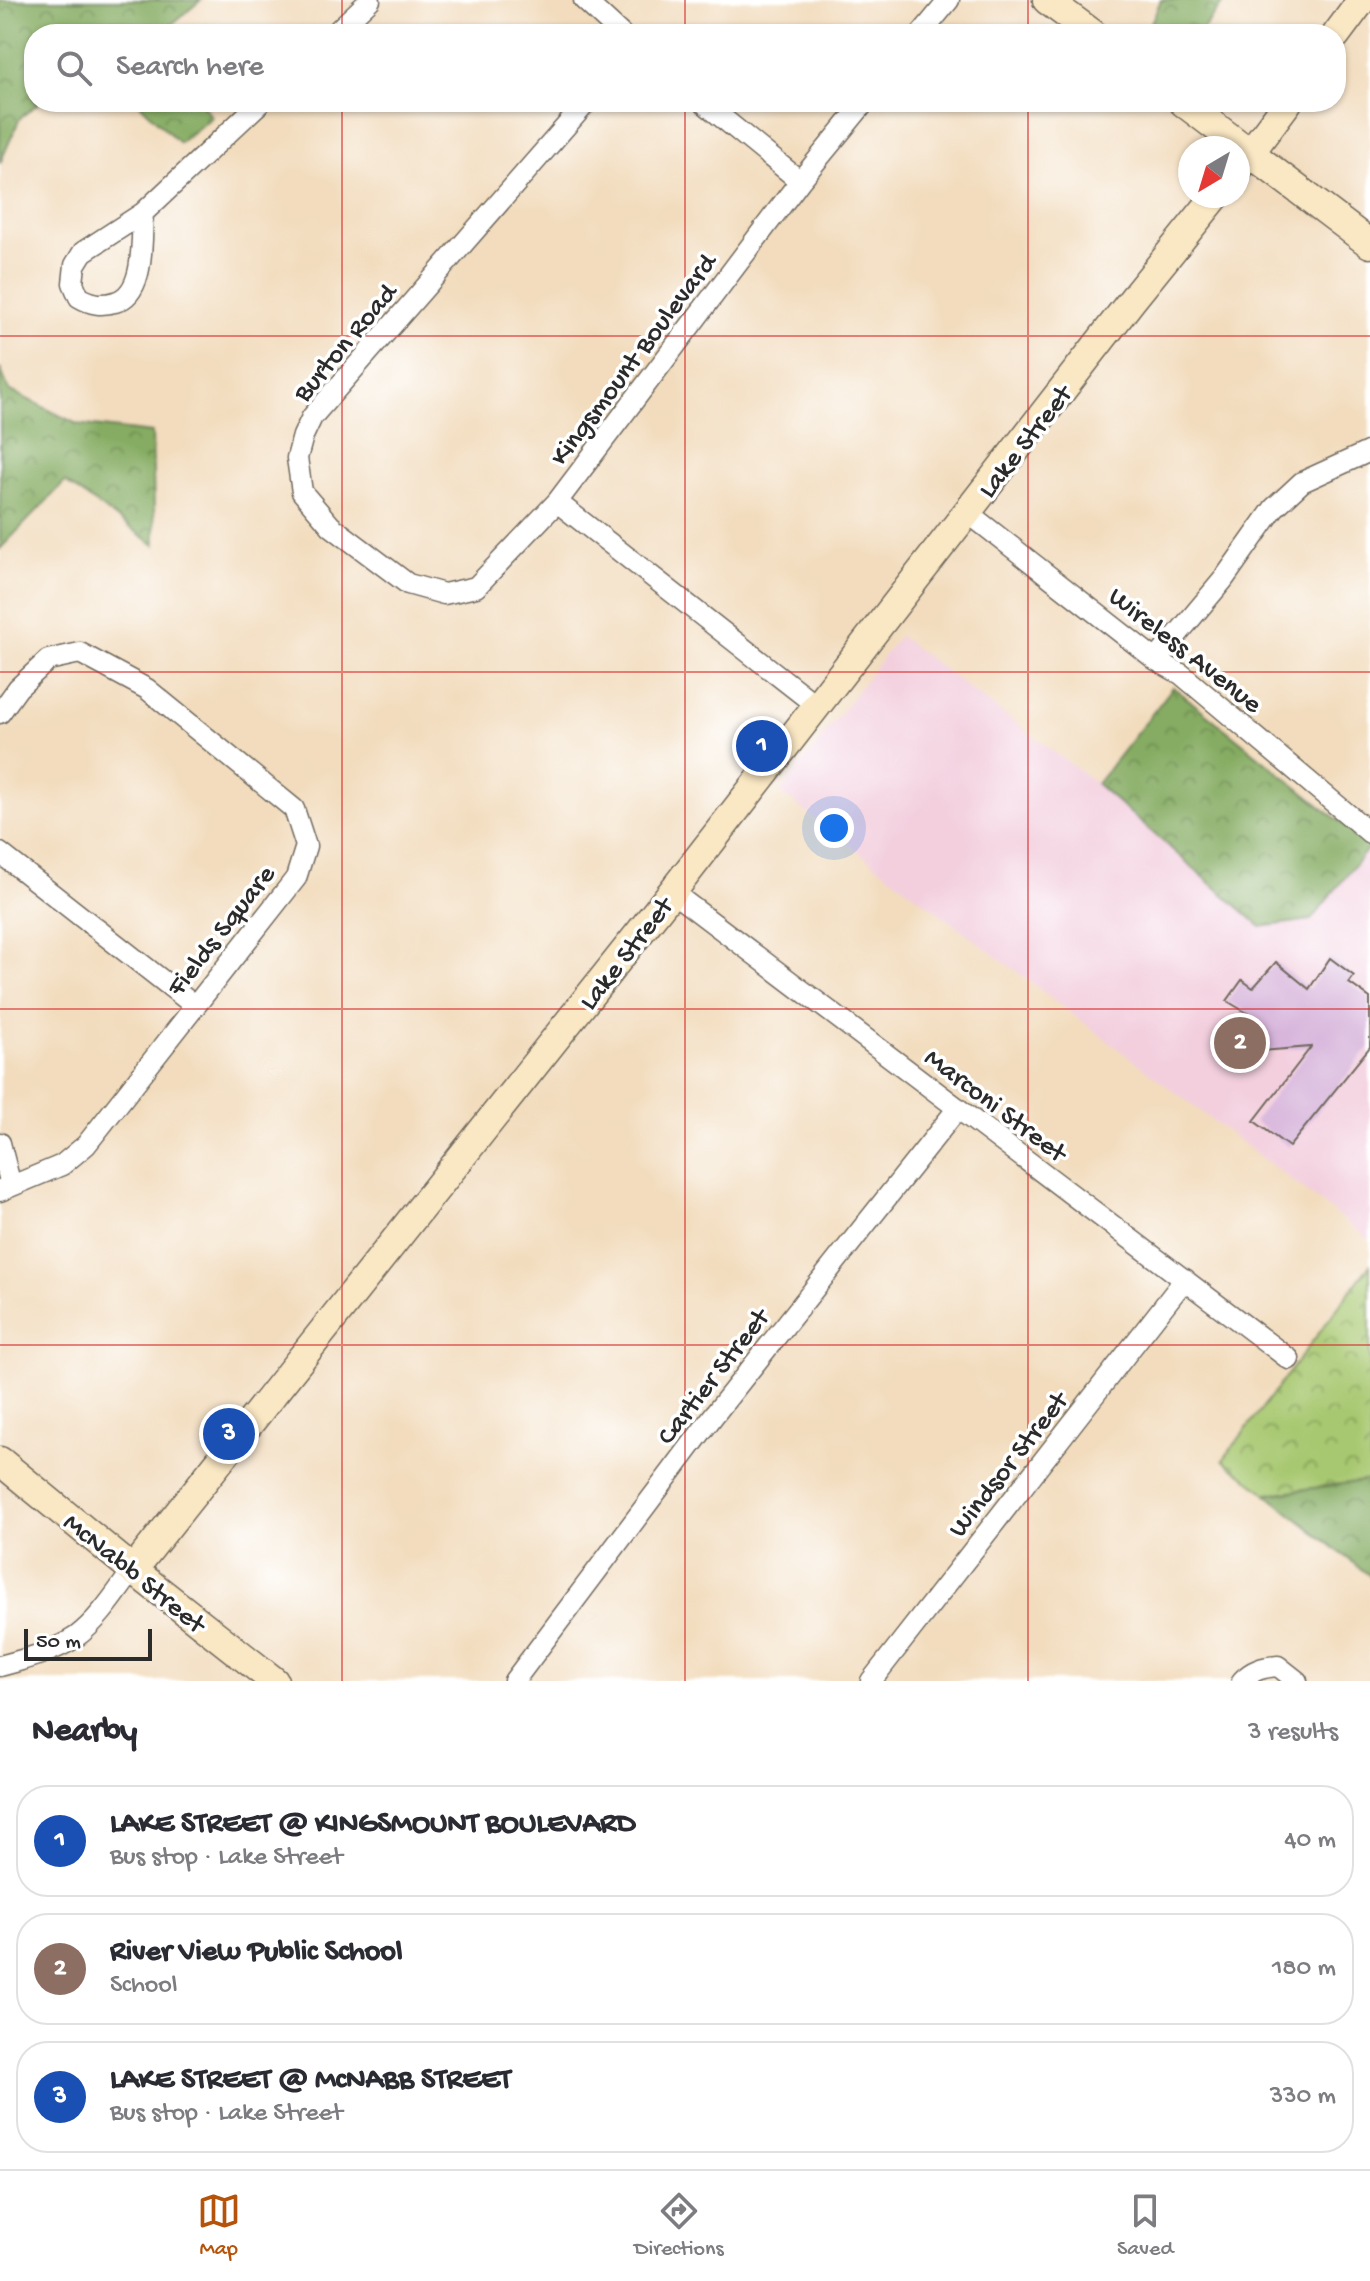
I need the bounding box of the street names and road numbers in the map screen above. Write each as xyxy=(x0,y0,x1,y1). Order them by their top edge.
street label: Kingsmount Boulevard xyxy=(544,246,727,473)
street label: Burton Road xyxy=(287,276,407,411)
street label: Lake Street xyxy=(972,378,1082,506)
street label: Wireless Avenue xyxy=(1101,581,1268,722)
street label: Fields Square xyxy=(161,859,284,1005)
street label: Lake Street xyxy=(573,890,683,1018)
street label: Marconi Street xyxy=(917,1042,1074,1172)
street label: Cartier Street xyxy=(651,1301,780,1452)
street label: Windsor Street xyxy=(942,1384,1078,1545)
street label: McNabb Street xyxy=(55,1507,213,1644)

